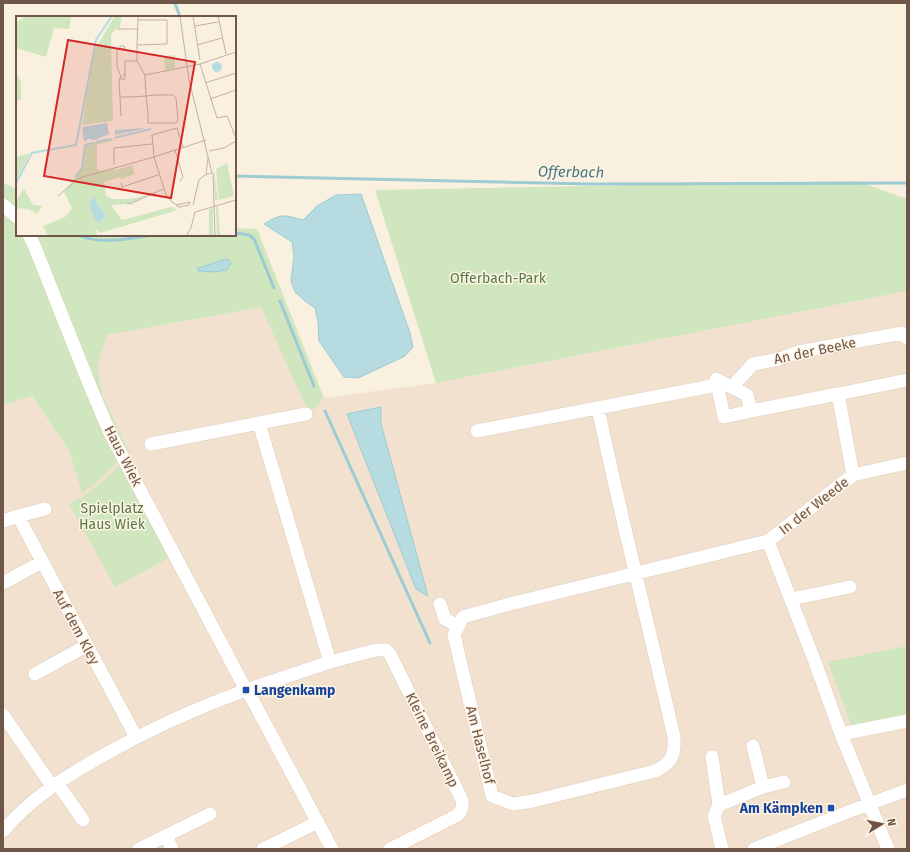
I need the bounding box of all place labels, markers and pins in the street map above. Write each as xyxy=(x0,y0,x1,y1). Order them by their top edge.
place label: Langenkamp xyxy=(254,682,335,699)
marker: Langenkamp xyxy=(241,685,251,695)
place label: Am Kämpken xyxy=(739,800,823,817)
marker: Am Kämpken xyxy=(826,803,836,813)

